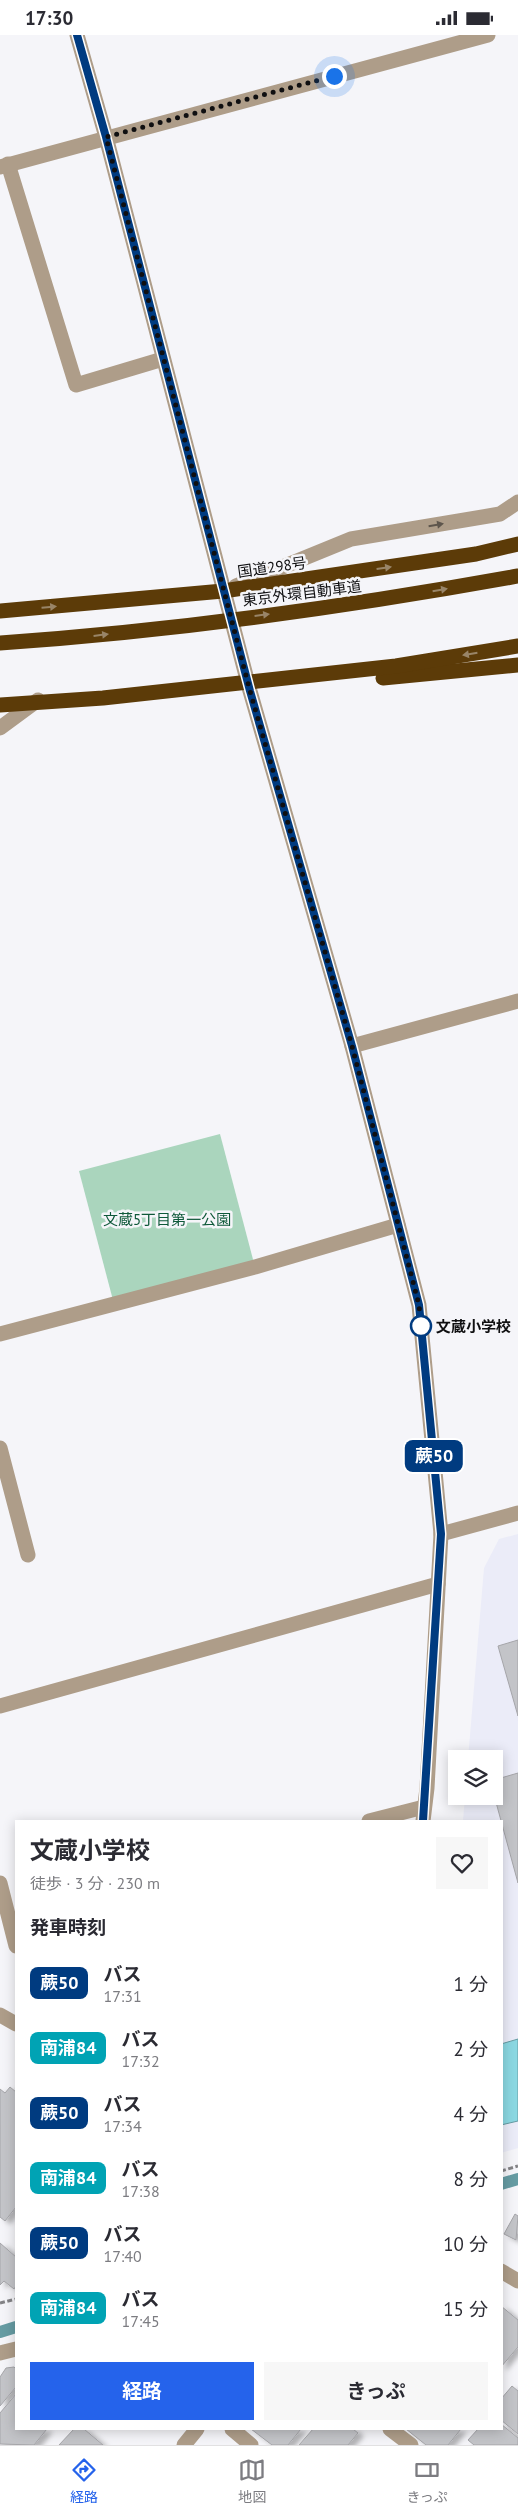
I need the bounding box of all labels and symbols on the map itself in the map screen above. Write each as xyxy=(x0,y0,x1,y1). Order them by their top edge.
your location xyxy=(322,64,347,89)
one-way arrow xyxy=(428,521,444,529)
street label: 国道298号 xyxy=(236,553,308,581)
one-way arrow xyxy=(376,563,392,571)
street label: 東京外環自動車道 xyxy=(241,576,363,610)
one-way arrow xyxy=(433,585,449,593)
one-way arrow xyxy=(41,603,57,611)
one-way arrow xyxy=(255,611,271,619)
one-way arrow xyxy=(93,631,109,639)
one-way arrow xyxy=(462,650,478,658)
park label: 文蔵5丁目第一公園 xyxy=(103,1210,231,1229)
marker: 文蔵小学校 xyxy=(410,1315,432,1337)
place label: 文蔵小学校 xyxy=(436,1317,511,1336)
line badge: 蕨50 xyxy=(405,1440,463,1472)

